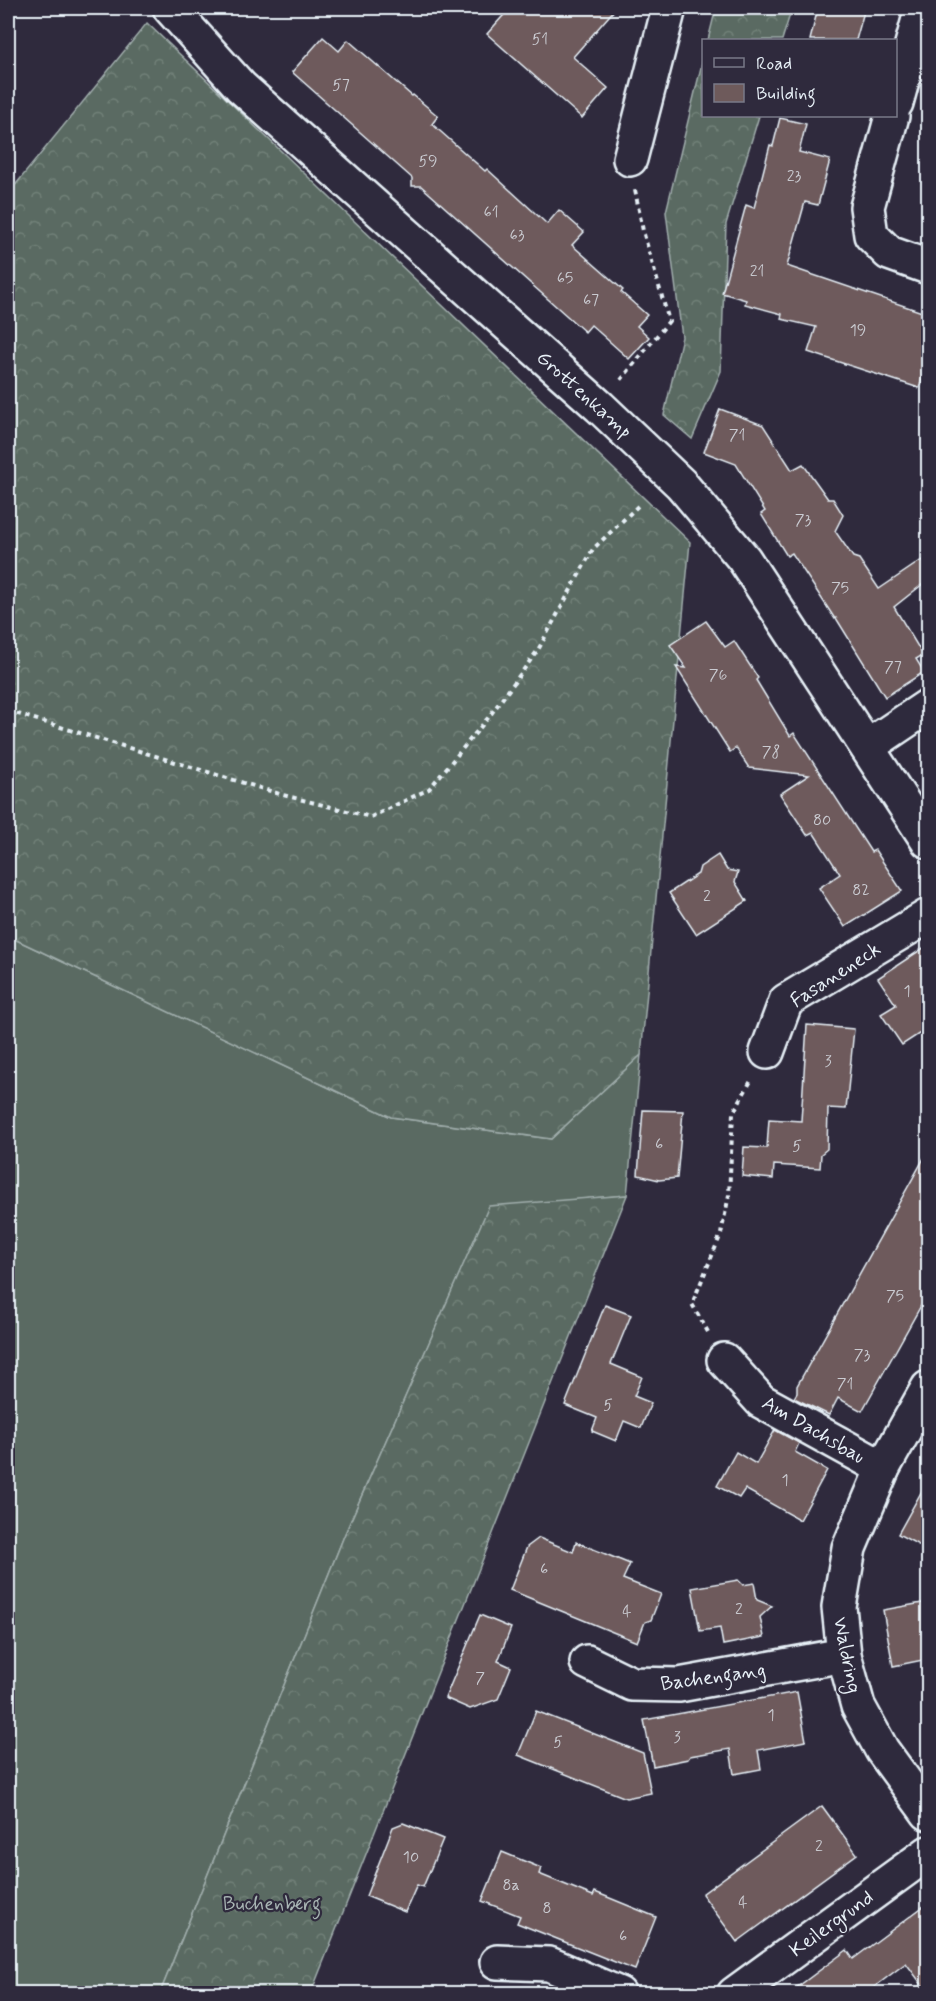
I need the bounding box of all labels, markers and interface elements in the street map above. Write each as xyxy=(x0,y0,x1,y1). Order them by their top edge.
house number: 51 xyxy=(532,29,548,50)
legend xyxy=(702,39,897,117)
text: Road xyxy=(756,52,792,76)
house number: 57 xyxy=(332,75,350,96)
text: Building xyxy=(756,82,816,108)
house number: 59 xyxy=(418,151,438,172)
house number: 23 xyxy=(787,166,802,187)
house number: 61 xyxy=(483,202,499,223)
house number: 63 xyxy=(510,225,525,246)
house number: 21 xyxy=(750,261,764,282)
house number: 65 xyxy=(557,268,573,289)
house number: 67 xyxy=(583,290,599,311)
house number: 19 xyxy=(850,320,866,341)
street label: Grottenkamp xyxy=(530,345,638,445)
house number: 71 xyxy=(729,425,745,446)
house number: 73 xyxy=(795,510,811,531)
house number: 75 xyxy=(831,578,849,599)
house number: 77 xyxy=(884,657,902,678)
house number: 76 xyxy=(709,665,727,686)
house number: 78 xyxy=(762,742,780,763)
house number: 80 xyxy=(813,810,831,831)
house number: 82 xyxy=(852,880,870,901)
house number: 2 xyxy=(703,886,711,907)
street label: Fasaneneck xyxy=(785,936,886,1015)
house number: 1 xyxy=(903,981,911,1002)
house number: 3 xyxy=(824,1051,832,1072)
house number: 6 xyxy=(655,1134,663,1155)
house number: 5 xyxy=(792,1136,802,1157)
house number: 75 xyxy=(886,1286,904,1307)
house number: 73 xyxy=(854,1345,870,1366)
house number: 71 xyxy=(837,1374,853,1395)
street label: Am Dachsbau xyxy=(757,1390,870,1471)
house number: 5 xyxy=(603,1395,613,1416)
house number: 1 xyxy=(781,1470,789,1491)
house number: 6 xyxy=(540,1559,548,1580)
house number: 2 xyxy=(735,1599,743,1620)
house number: 4 xyxy=(622,1601,632,1622)
street label: Waldring xyxy=(825,1615,867,1696)
street label: Bachengang xyxy=(659,1657,768,1700)
house number: 7 xyxy=(475,1668,485,1689)
house number: 1 xyxy=(767,1705,775,1726)
house number: 3 xyxy=(673,1727,681,1748)
house number: 5 xyxy=(553,1732,563,1753)
house number: 2 xyxy=(815,1836,823,1857)
house number: 10 xyxy=(403,1847,419,1868)
house number: 8a xyxy=(502,1875,520,1896)
street label: Keilergrund xyxy=(784,1884,880,1965)
park label: Buchenberg xyxy=(223,1891,321,1920)
house number: 4 xyxy=(738,1892,748,1913)
house number: 8 xyxy=(542,1898,552,1919)
house number: 6 xyxy=(619,1926,627,1947)

